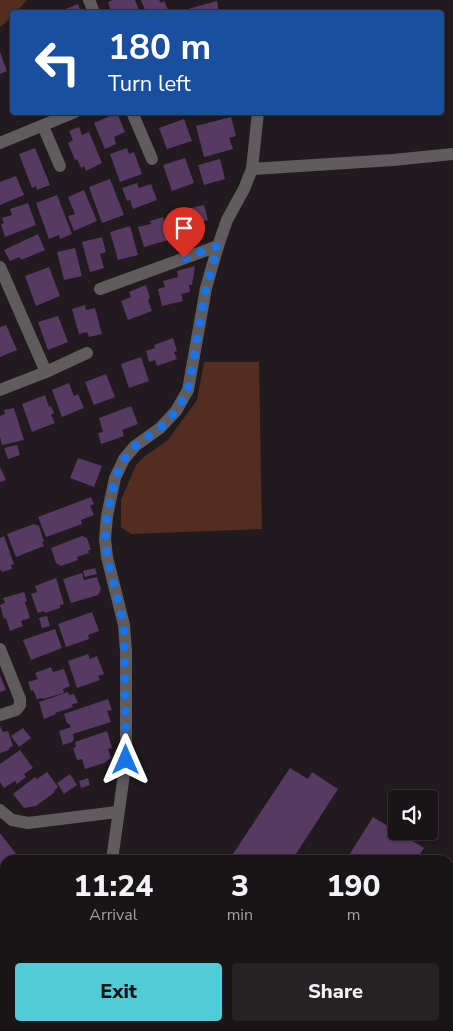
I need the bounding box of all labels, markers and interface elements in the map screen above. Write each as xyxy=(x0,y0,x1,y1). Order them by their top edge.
text: 180 m xyxy=(108,24,211,71)
icon: left xyxy=(25,30,90,95)
text: Turn left xyxy=(108,69,191,99)
pin xyxy=(163,207,205,258)
icon: arrive xyxy=(170,214,198,242)
position arrow xyxy=(99,733,151,785)
map controls xyxy=(388,790,438,840)
button: sound xyxy=(388,790,438,840)
text: 11:24 xyxy=(73,866,153,907)
text: 3 xyxy=(231,866,249,907)
text: 190 xyxy=(327,866,381,907)
text: Arrival xyxy=(89,904,137,926)
text: min xyxy=(227,904,253,926)
text: m xyxy=(347,904,360,926)
button: Exit xyxy=(15,963,222,1021)
button: Share xyxy=(232,963,439,1021)

